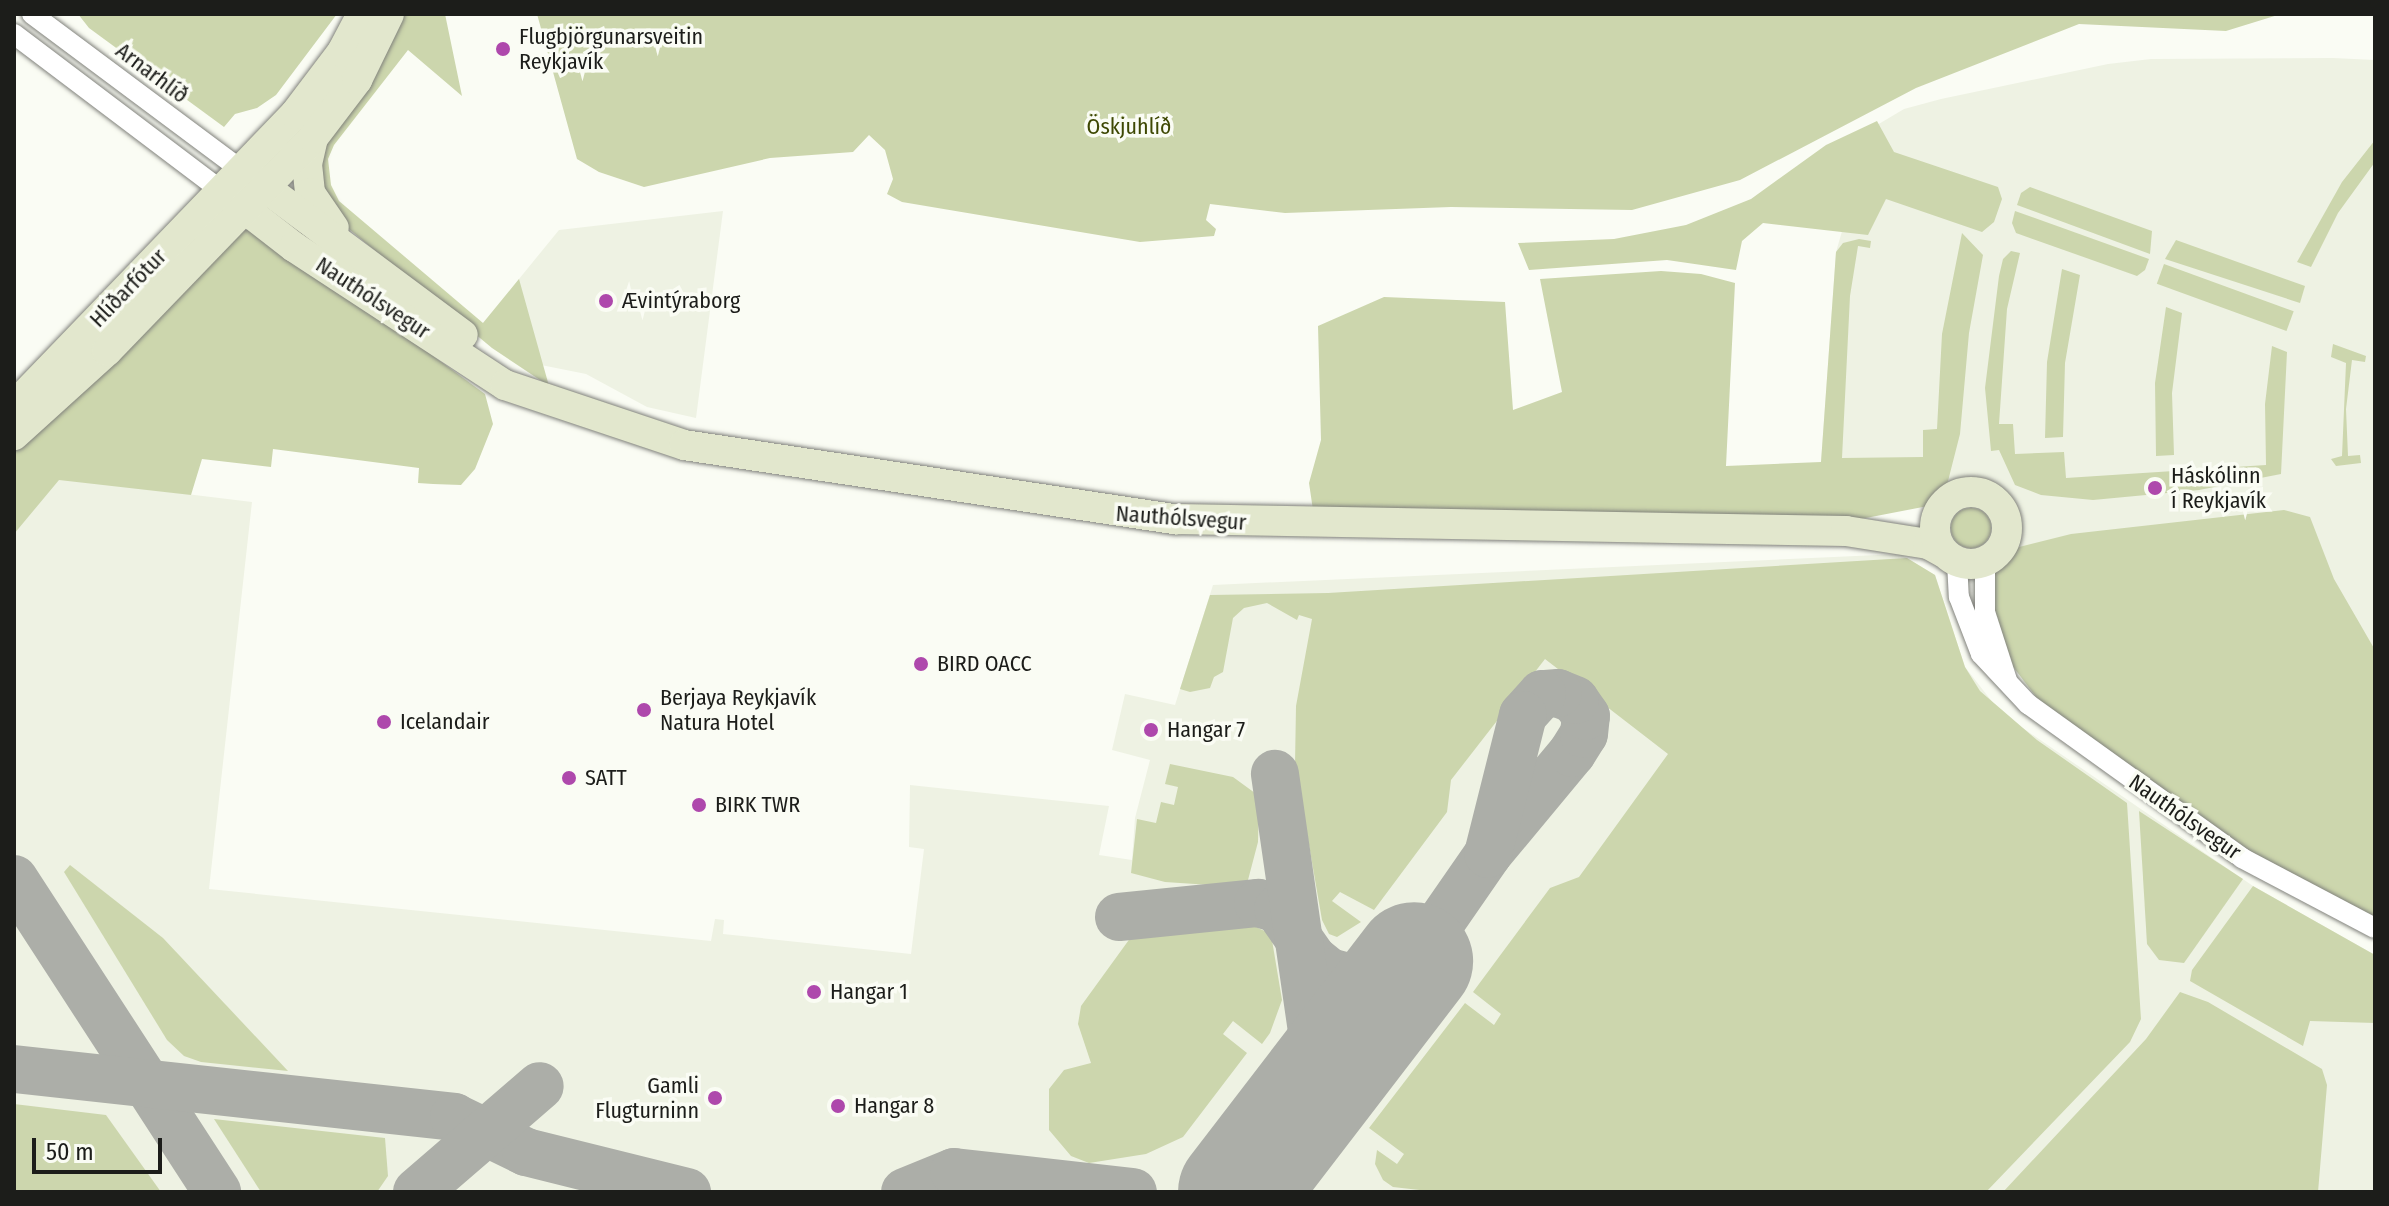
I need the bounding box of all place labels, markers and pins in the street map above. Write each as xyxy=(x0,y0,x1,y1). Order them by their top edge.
place label: Flugbjörgunarsveitin Reykjavík xyxy=(519,23,703,74)
marker: Flugbjörgunarsveitin Reykjavík xyxy=(494,40,512,58)
place label: Ævintýraborg xyxy=(622,288,740,314)
marker: Ævintýraborg xyxy=(597,292,615,310)
place label: Háskólinn í Reykjavík xyxy=(2171,462,2266,514)
marker: Háskólinn í Reykjavík xyxy=(2146,479,2164,497)
place label: BIRD OACC xyxy=(937,651,1032,677)
marker: BIRD OACC xyxy=(912,655,930,673)
place label: Berjaya Reykjavík Natura Hotel xyxy=(660,684,816,736)
marker: Berjaya Reykjavík Natura Hotel xyxy=(635,701,653,719)
place label: Icelandair xyxy=(400,709,489,735)
marker: Icelandair xyxy=(375,713,393,731)
place label: Hangar 7 xyxy=(1167,717,1245,743)
marker: Hangar 7 xyxy=(1142,721,1160,739)
place label: SATT xyxy=(585,765,627,791)
marker: SATT xyxy=(560,769,578,787)
place label: BIRK TWR xyxy=(715,792,800,818)
marker: BIRK TWR xyxy=(690,796,708,814)
place label: Hangar 1 xyxy=(830,979,908,1005)
marker: Hangar 1 xyxy=(805,983,823,1001)
place label: Gamli Flugturninn xyxy=(595,1072,699,1124)
marker: Gamli Flugturninn xyxy=(706,1089,724,1107)
place label: Hangar 8 xyxy=(854,1093,934,1119)
marker: Hangar 8 xyxy=(829,1097,847,1115)

